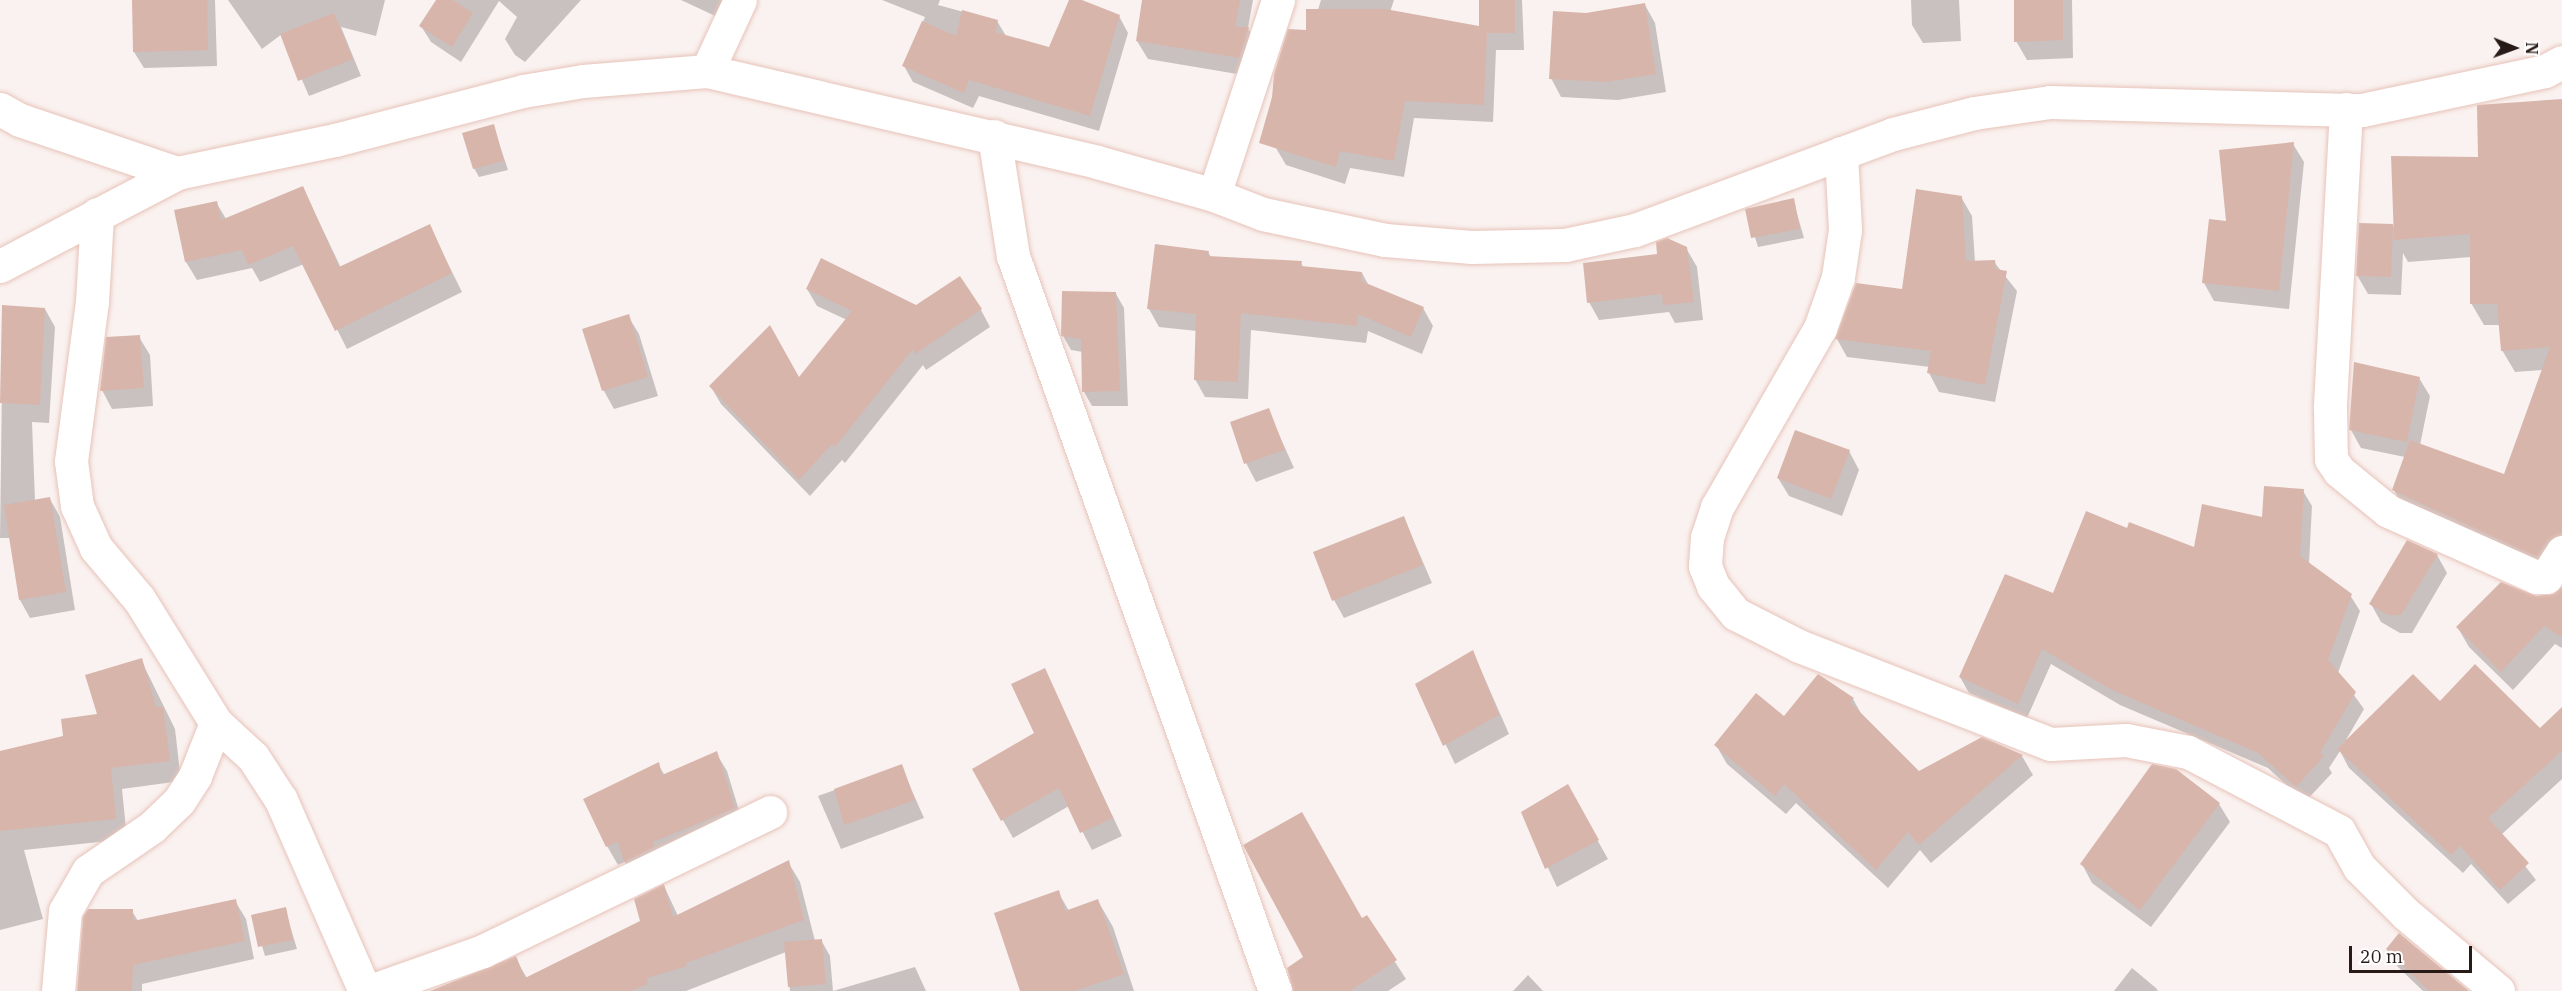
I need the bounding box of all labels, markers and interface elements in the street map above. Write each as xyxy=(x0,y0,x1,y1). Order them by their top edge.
north arrow xyxy=(2484,18,2544,78)
text: N xyxy=(2522,42,2542,55)
scale bar xyxy=(2352,934,2475,972)
text: 20 m xyxy=(2360,945,2403,968)

